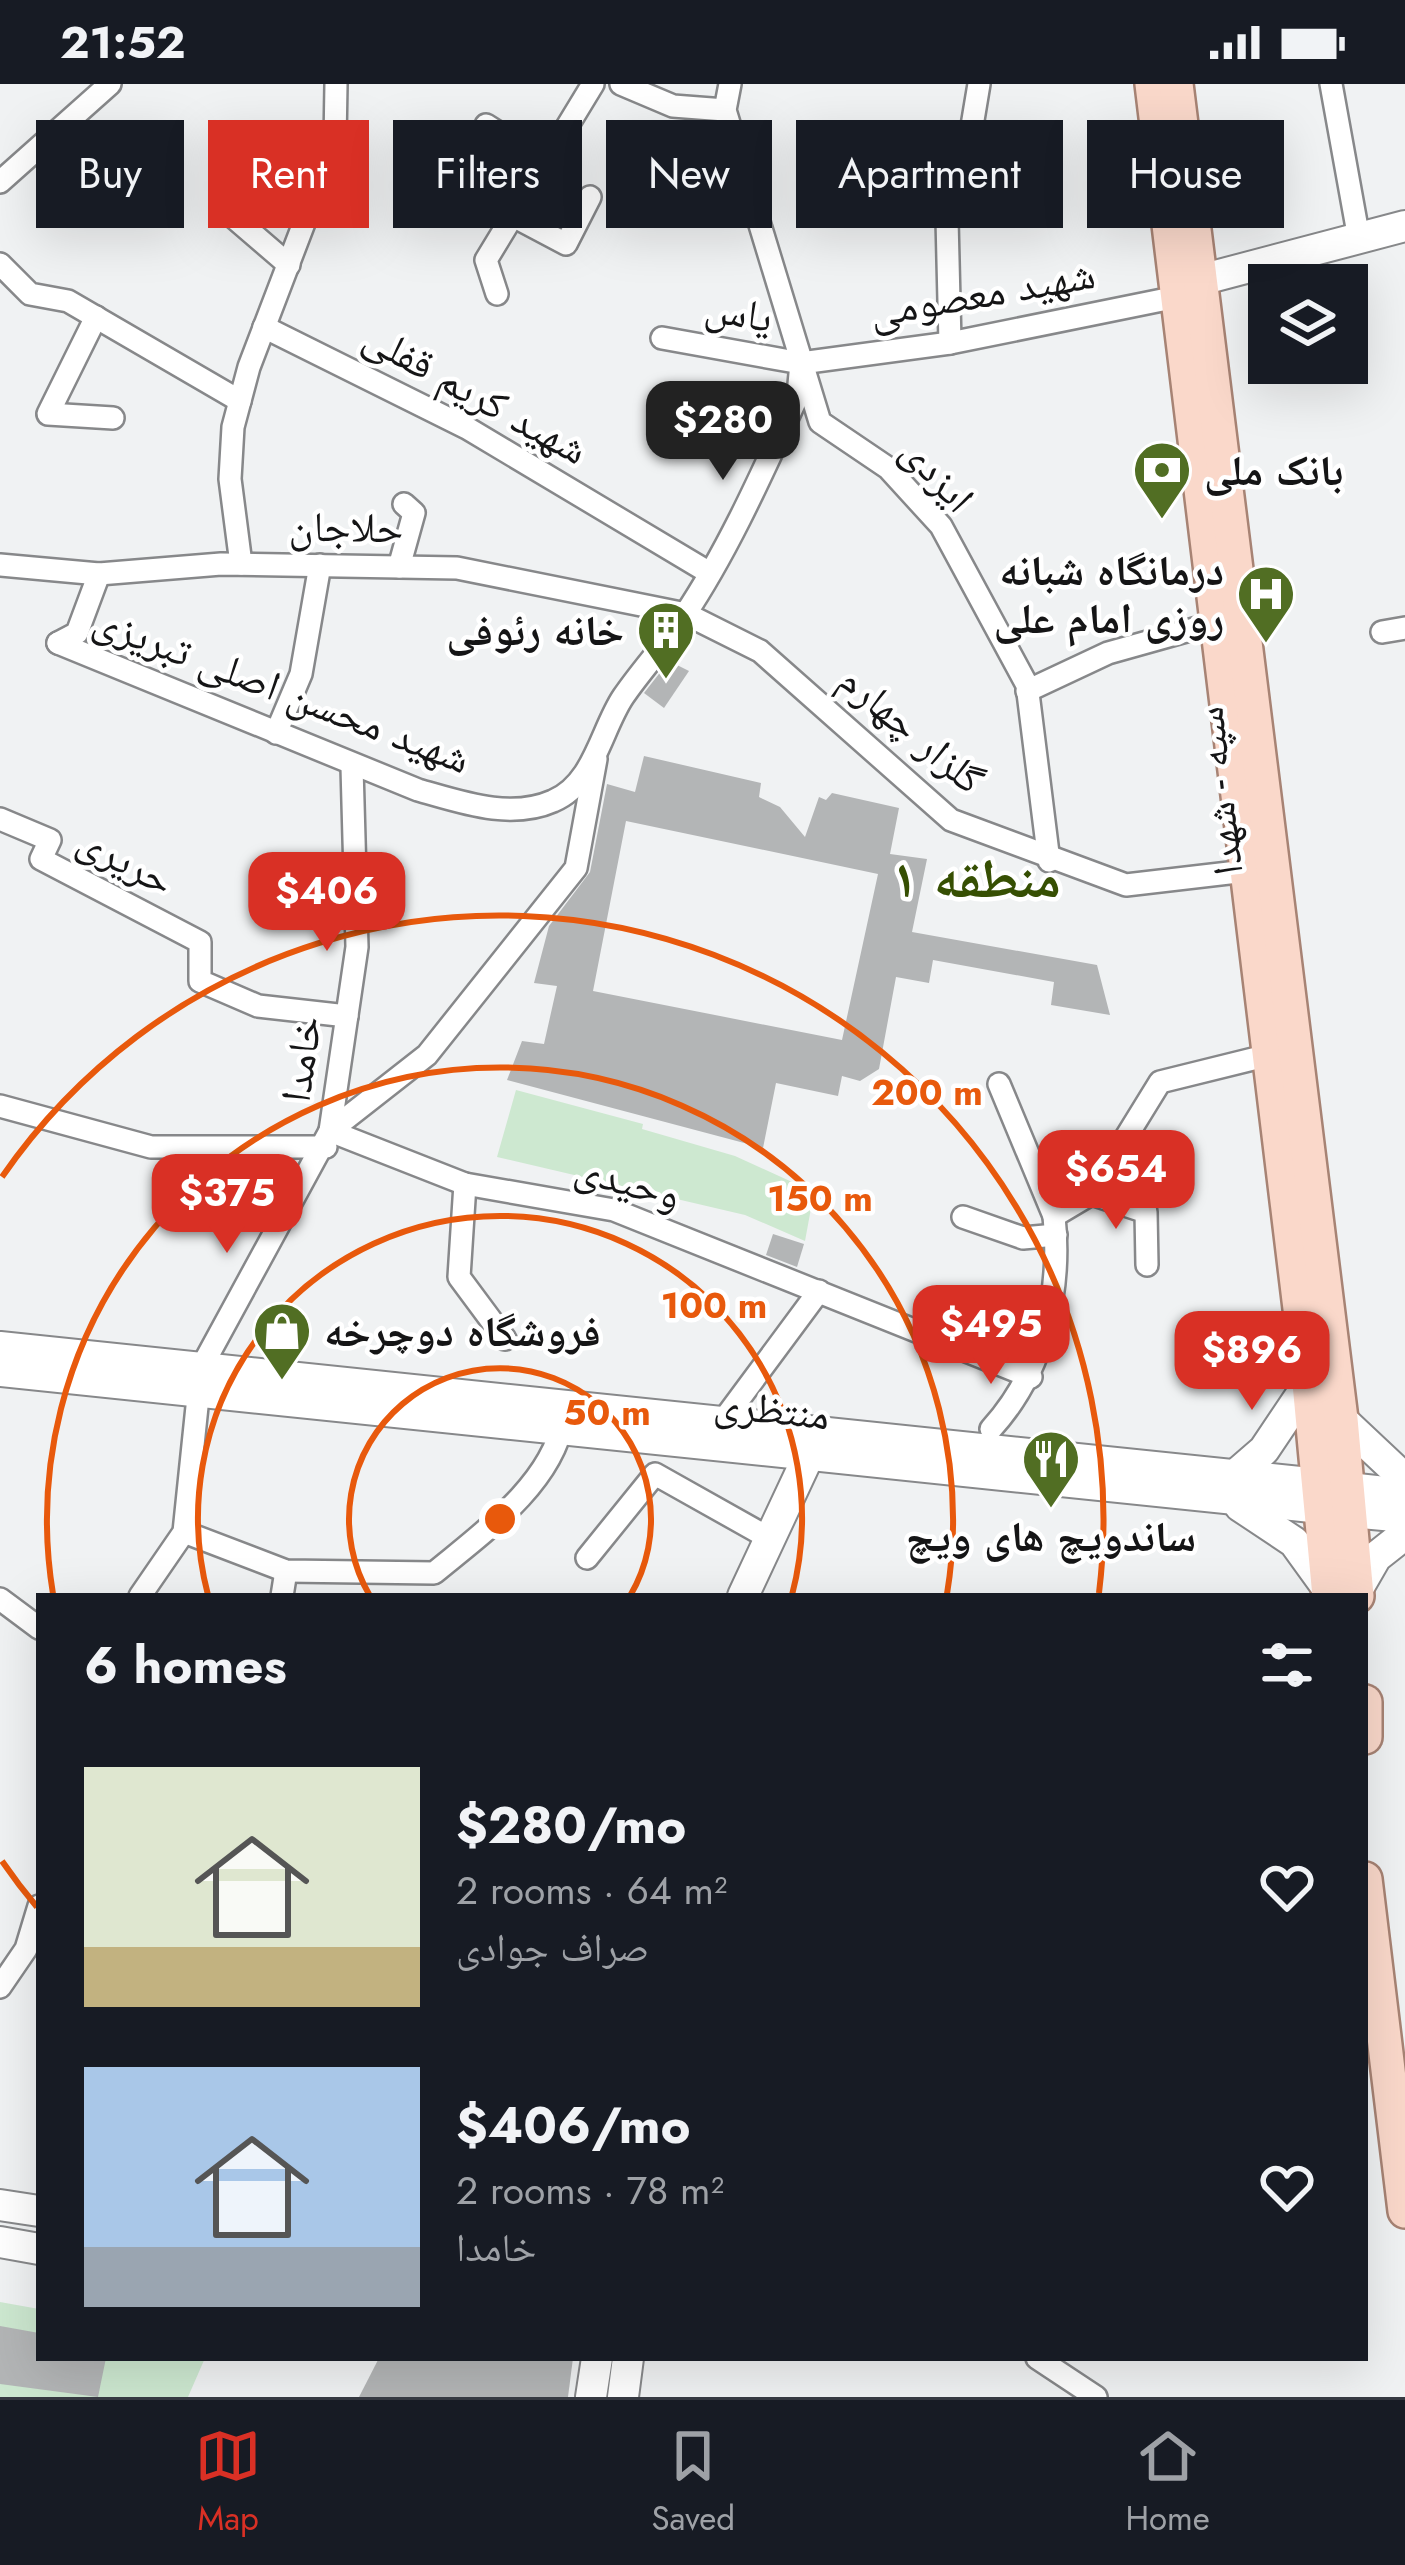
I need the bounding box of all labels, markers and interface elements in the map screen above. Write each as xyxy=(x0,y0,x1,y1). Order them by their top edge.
text: 21:52 xyxy=(60,10,185,75)
chip: Buy xyxy=(36,120,184,228)
chip: Rent xyxy=(208,120,369,228)
chip: Filters xyxy=(393,120,582,228)
chip: New xyxy=(606,120,772,228)
chip: Apartment xyxy=(796,120,1063,228)
chip: House xyxy=(1087,120,1284,228)
street label: شهید معصومی xyxy=(864,243,1100,343)
map controls xyxy=(1248,264,1368,384)
button: layers xyxy=(1248,264,1368,384)
street label: یاس xyxy=(700,276,778,348)
street label: شهید کریم قفلی xyxy=(353,306,599,480)
pin: $280 xyxy=(652,381,794,483)
text: $280 xyxy=(673,391,773,448)
street label: ایزدی xyxy=(887,422,989,526)
bank icon: بانک ملی xyxy=(1131,439,1193,521)
place label: بانک ملی xyxy=(1204,440,1343,501)
street label: حلاجان xyxy=(288,496,404,558)
place label: درمانگاه شبانه روزی امام علی xyxy=(994,540,1224,649)
hospital icon: درمانگاه شبانه روزی امام علی xyxy=(1235,563,1297,645)
street label: شهید محسن اصلی تبریزی xyxy=(85,589,479,789)
building icon: خانه رئوفی xyxy=(635,599,697,681)
place label: خانه رئوفی xyxy=(446,600,624,661)
street label: گلزار چهارم xyxy=(826,650,998,808)
street label: سپه - شهدا xyxy=(1177,703,1259,879)
street label: حریری xyxy=(67,809,185,911)
district label: منطقه ۱ xyxy=(891,839,1061,917)
pin: $406 xyxy=(256,852,398,954)
text: $406 xyxy=(275,862,379,919)
street label: خامدا xyxy=(265,1012,337,1106)
text: 200 m xyxy=(871,1066,983,1118)
pin: $654 xyxy=(1045,1130,1187,1232)
street label: وحیدی xyxy=(568,1137,688,1225)
text: $654 xyxy=(1065,1140,1167,1197)
pin: $375 xyxy=(156,1154,298,1256)
text: $375 xyxy=(179,1164,275,1221)
text: 150 m xyxy=(767,1172,873,1224)
text: 100 m xyxy=(661,1279,767,1331)
pin: $495 xyxy=(920,1285,1062,1387)
text: $495 xyxy=(940,1295,1042,1352)
shop icon: فروشگاه دوچرخه xyxy=(251,1300,313,1382)
place label: فروشگاه دوچرخه xyxy=(324,1301,601,1362)
pin: $896 xyxy=(1181,1311,1323,1413)
text: $896 xyxy=(1202,1321,1302,1378)
street label: منتظری xyxy=(711,1373,833,1445)
text: 50 m xyxy=(563,1386,651,1438)
restaurant icon: ساندویچ های ویچ xyxy=(1020,1428,1082,1510)
centre of rings xyxy=(479,1498,521,1540)
place label: ساندویچ های ویچ xyxy=(906,1506,1196,1567)
text: 6 homes xyxy=(84,1628,287,1702)
icon: filters xyxy=(1254,1632,1320,1698)
text: $280/mo xyxy=(456,1788,686,1862)
icon: home xyxy=(180,1815,324,1959)
icon: heart xyxy=(1254,1854,1320,1920)
text: 2 rooms · 64 m² xyxy=(456,1862,727,1919)
text: صراف جوادی xyxy=(456,1919,649,1976)
text: $406/mo xyxy=(456,2088,691,2162)
icon: home xyxy=(180,2115,324,2259)
icon: heart xyxy=(1254,2154,1320,2220)
text: 2 rooms · 78 m² xyxy=(456,2162,724,2219)
text: خامدا xyxy=(456,2219,536,2276)
tab: Map xyxy=(195,2423,261,2542)
tab: Saved xyxy=(651,2423,735,2542)
tab: Home xyxy=(1125,2423,1210,2542)

